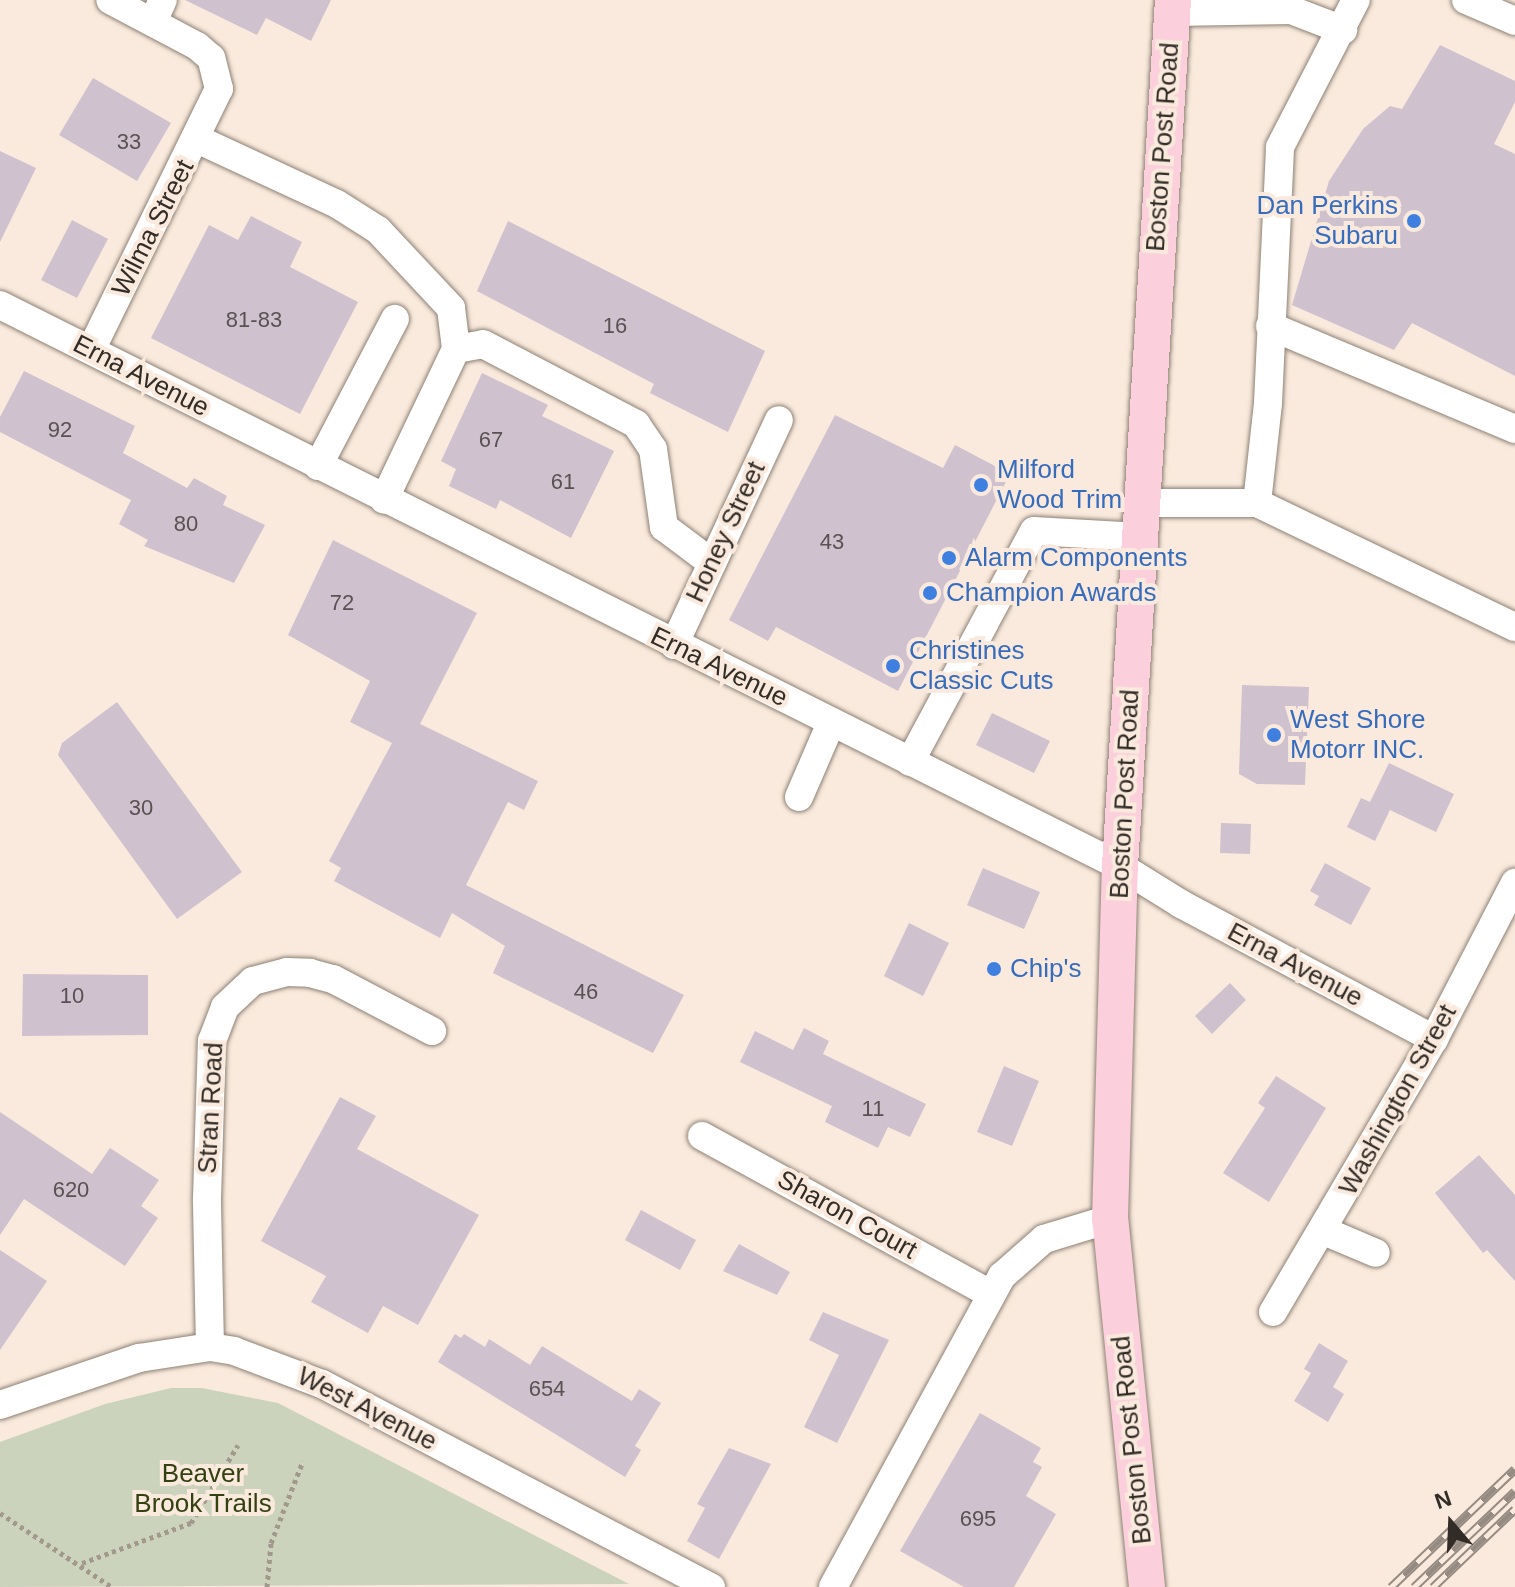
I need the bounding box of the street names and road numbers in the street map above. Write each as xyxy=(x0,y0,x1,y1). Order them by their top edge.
street label: Boston Post Road xyxy=(1140,41,1186,253)
street label: Wilma Street xyxy=(105,155,201,301)
street label: Erna Avenue xyxy=(67,328,215,424)
street label: Honey Street xyxy=(680,457,772,607)
street label: Erna Avenue xyxy=(645,620,793,714)
street label: Boston Post Road xyxy=(1104,689,1146,899)
street label: Erna Avenue xyxy=(1222,916,1368,1014)
street label: Washington Street xyxy=(1333,999,1463,1201)
street label: Stran Road xyxy=(192,1042,230,1174)
street label: Sharon Court xyxy=(772,1164,922,1266)
street label: Boston Post Road xyxy=(1106,1334,1158,1546)
street label: West Avenue xyxy=(291,1360,443,1458)

